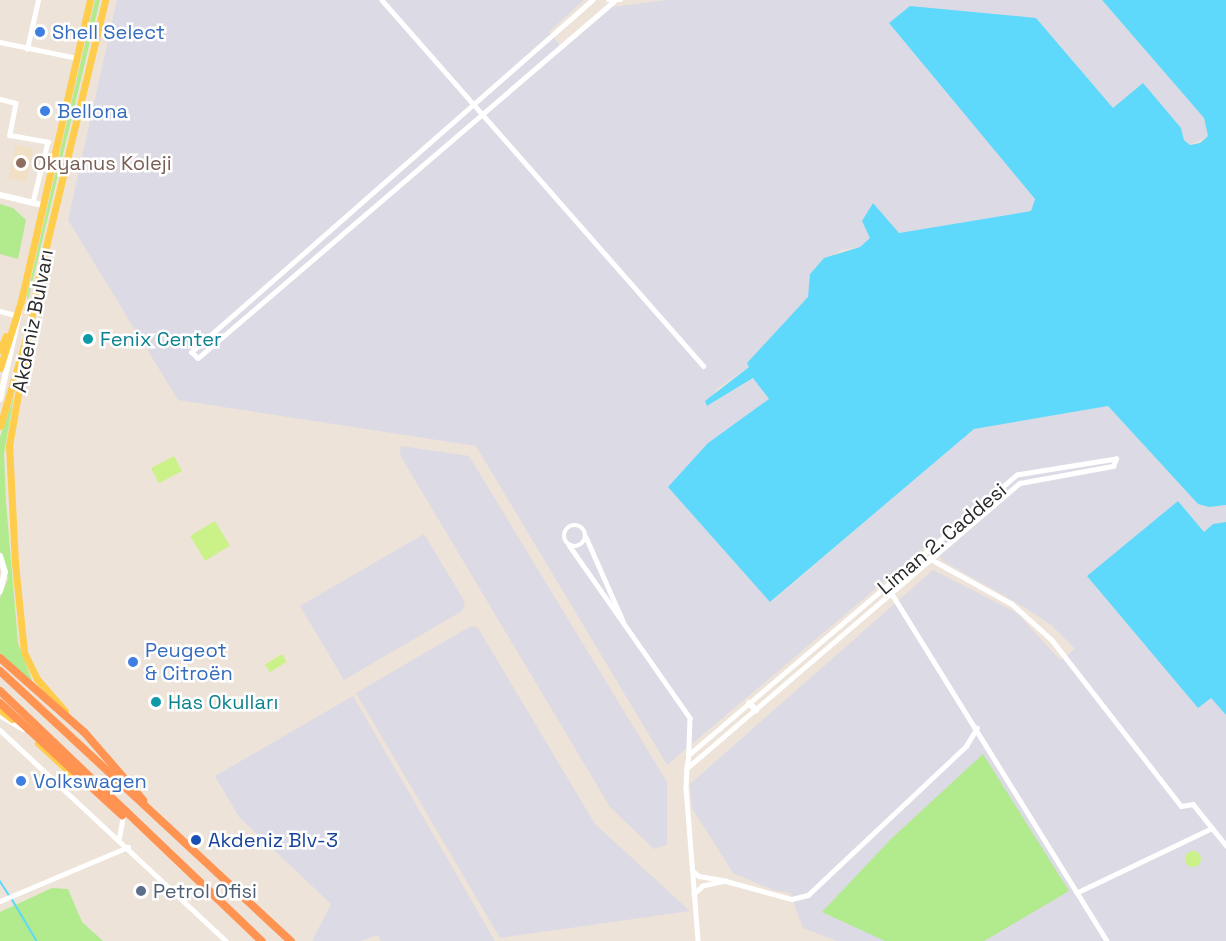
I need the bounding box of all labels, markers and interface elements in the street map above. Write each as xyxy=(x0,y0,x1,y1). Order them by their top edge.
place label: Shell Select xyxy=(52,20,165,44)
marker: Shell Select xyxy=(33,25,47,39)
place label: Bellona xyxy=(57,99,128,123)
marker: Bellona xyxy=(38,104,52,118)
place label: Okyanus Koleji xyxy=(33,151,172,175)
marker: Okyanus Koleji xyxy=(14,156,28,170)
street label: Akdeniz Bulvarı xyxy=(7,248,59,394)
place label: Fenix Center xyxy=(100,327,222,351)
marker: Fenix Center xyxy=(81,332,95,346)
street label: Liman 2. Caddesi xyxy=(873,478,1011,600)
place label: Peugeot & Citroën xyxy=(145,638,233,685)
marker: Peugeot & Citroën xyxy=(126,655,140,669)
place label: Has Okulları xyxy=(168,690,278,714)
marker: Has Okulları xyxy=(149,695,163,709)
place label: Volkswagen xyxy=(33,769,147,793)
marker: Volkswagen xyxy=(14,774,28,788)
place label: Akdeniz Blv-3 xyxy=(208,828,338,852)
marker: Akdeniz Blv-3 xyxy=(189,833,203,847)
place label: Petrol Ofisi xyxy=(153,879,257,903)
marker: Petrol Ofisi xyxy=(134,884,148,898)

